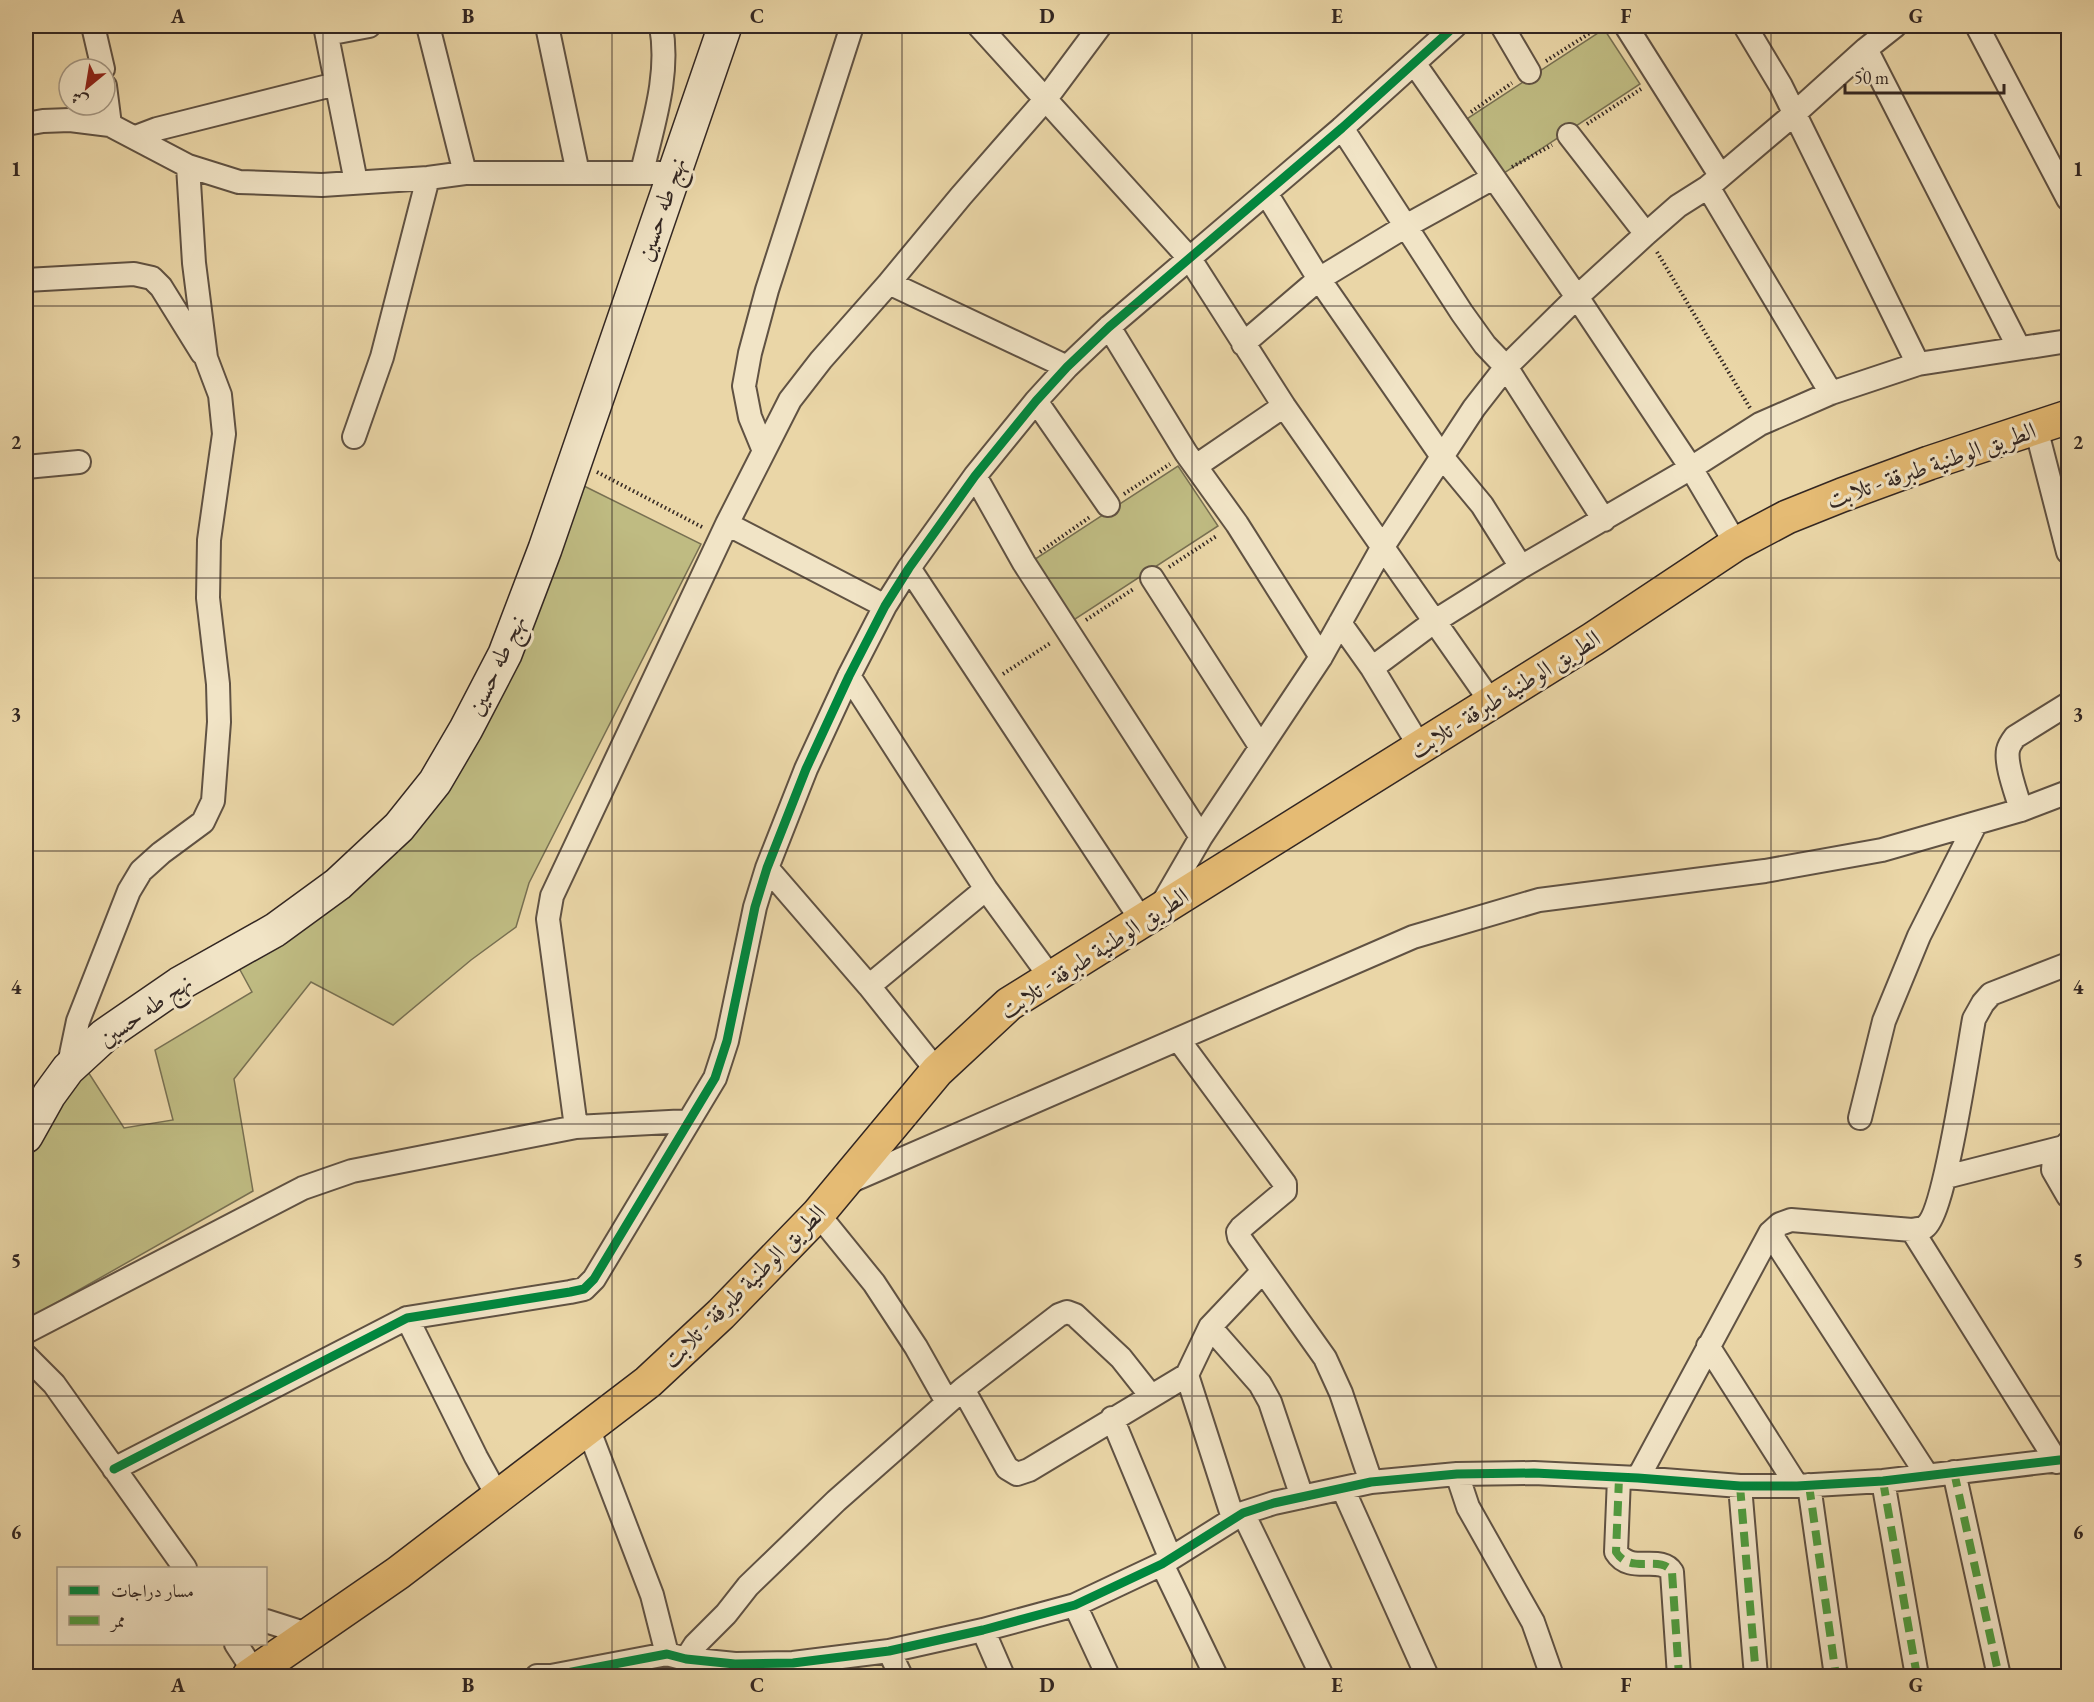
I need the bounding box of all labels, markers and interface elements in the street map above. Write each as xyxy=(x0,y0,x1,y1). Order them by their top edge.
text: A xyxy=(170,3,186,29)
text: B xyxy=(462,3,474,29)
text: C xyxy=(750,3,764,29)
text: D xyxy=(1039,3,1055,29)
text: E xyxy=(1331,3,1343,29)
text: F xyxy=(1621,3,1632,29)
text: G xyxy=(1909,3,1923,29)
north arrow xyxy=(57,57,117,117)
scale bar xyxy=(1845,57,2004,95)
text: 50 m xyxy=(1854,66,1889,89)
text: ش xyxy=(68,86,92,113)
street label: نهج طه حسين xyxy=(628,153,698,267)
text: 1 xyxy=(11,156,21,182)
text: 1 xyxy=(2073,156,2083,182)
street label: الطريق الوطنية طبرقة - تلابت xyxy=(1822,414,2040,515)
text: 2 xyxy=(11,429,22,455)
text: 2 xyxy=(2073,429,2084,455)
street label: نهج طه حسين xyxy=(459,609,538,723)
street label: الطريق الوطنية طبرقة - تلابت xyxy=(1404,622,1606,765)
text: 3 xyxy=(11,701,21,727)
text: 3 xyxy=(2073,701,2083,727)
street label: الطريق الوطنية طبرقة - تلابت xyxy=(993,880,1194,1025)
street label: نهج طه حسين xyxy=(92,966,201,1058)
text: 4 xyxy=(11,974,22,1000)
text: 4 xyxy=(2073,974,2084,1000)
street label: الطريق الوطنية طبرقة - تلابت xyxy=(655,1197,832,1374)
text: 5 xyxy=(11,1247,21,1273)
text: 5 xyxy=(2073,1247,2083,1273)
text: 6 xyxy=(11,1519,22,1545)
text: 6 xyxy=(2073,1519,2084,1545)
legend xyxy=(57,1567,267,1645)
text: مسار دراجات xyxy=(111,1579,194,1602)
text: ممر xyxy=(109,1609,125,1633)
text: A xyxy=(170,1672,186,1698)
text: B xyxy=(462,1672,474,1698)
text: C xyxy=(750,1672,764,1698)
text: D xyxy=(1039,1672,1055,1698)
text: E xyxy=(1331,1672,1343,1698)
text: F xyxy=(1621,1672,1632,1698)
text: G xyxy=(1909,1672,1923,1698)

